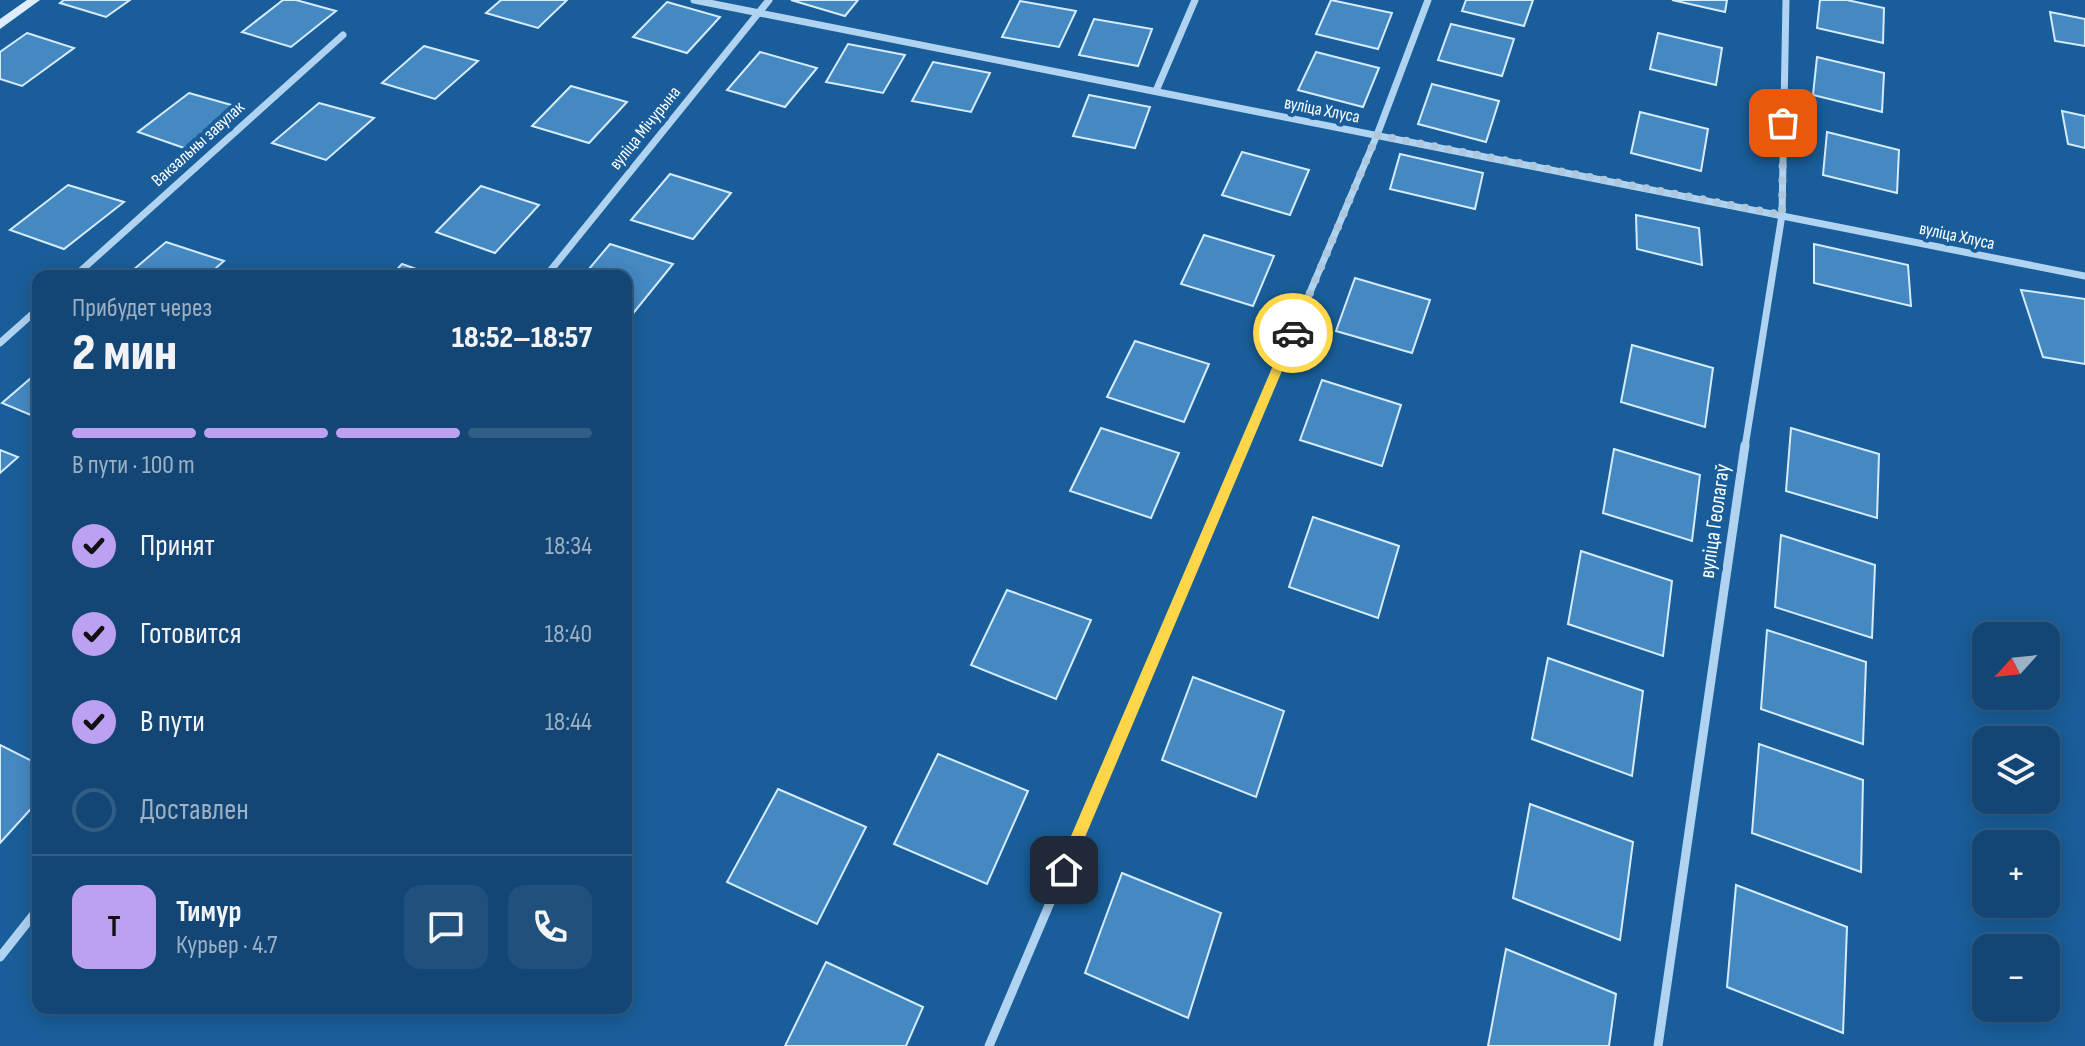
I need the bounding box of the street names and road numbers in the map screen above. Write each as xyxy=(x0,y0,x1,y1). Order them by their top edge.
street label: вуліца Мічурына xyxy=(605,82,685,174)
street label: вуліца Хлуса xyxy=(1282,92,1362,128)
street label: Вакзальны завулак xyxy=(147,97,249,191)
street label: вуліца Хлуса xyxy=(1917,218,1997,254)
street label: вуліца Геолагаў xyxy=(1694,461,1736,580)

